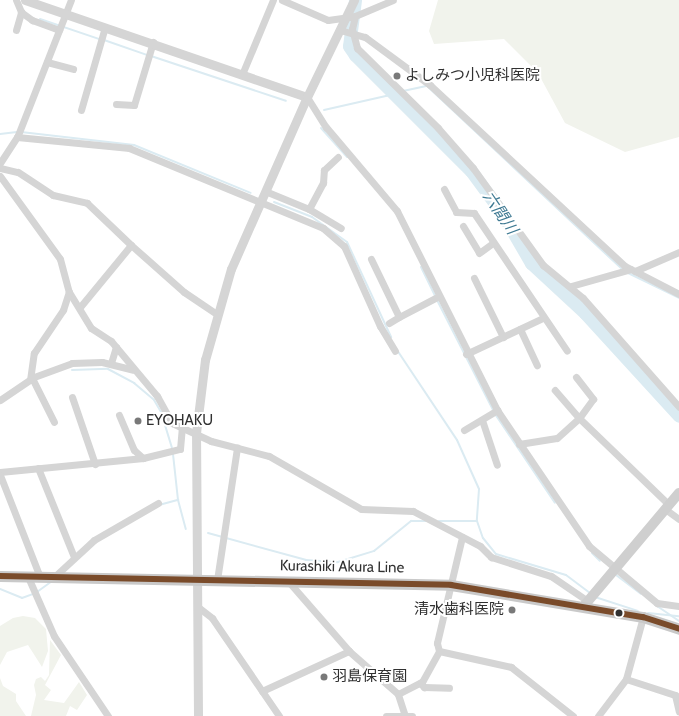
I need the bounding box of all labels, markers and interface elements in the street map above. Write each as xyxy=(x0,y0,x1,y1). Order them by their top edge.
place label: よしみつ小児科医院 xyxy=(405,67,540,85)
marker: よしみつ小児科医院 xyxy=(392,71,402,81)
water label: 六間川 xyxy=(479,188,521,238)
place label: EYOHAKU xyxy=(146,412,213,430)
marker: EYOHAKU xyxy=(133,416,143,426)
street label: Kurashiki Akura Line xyxy=(280,557,404,577)
place label: 清水歯科医院 xyxy=(414,601,504,619)
marker: 清水歯科医院 xyxy=(507,605,517,615)
unlabelled marker xyxy=(614,608,624,618)
place label: 羽島保育園 xyxy=(332,668,407,686)
marker: 羽島保育園 xyxy=(319,672,329,682)

